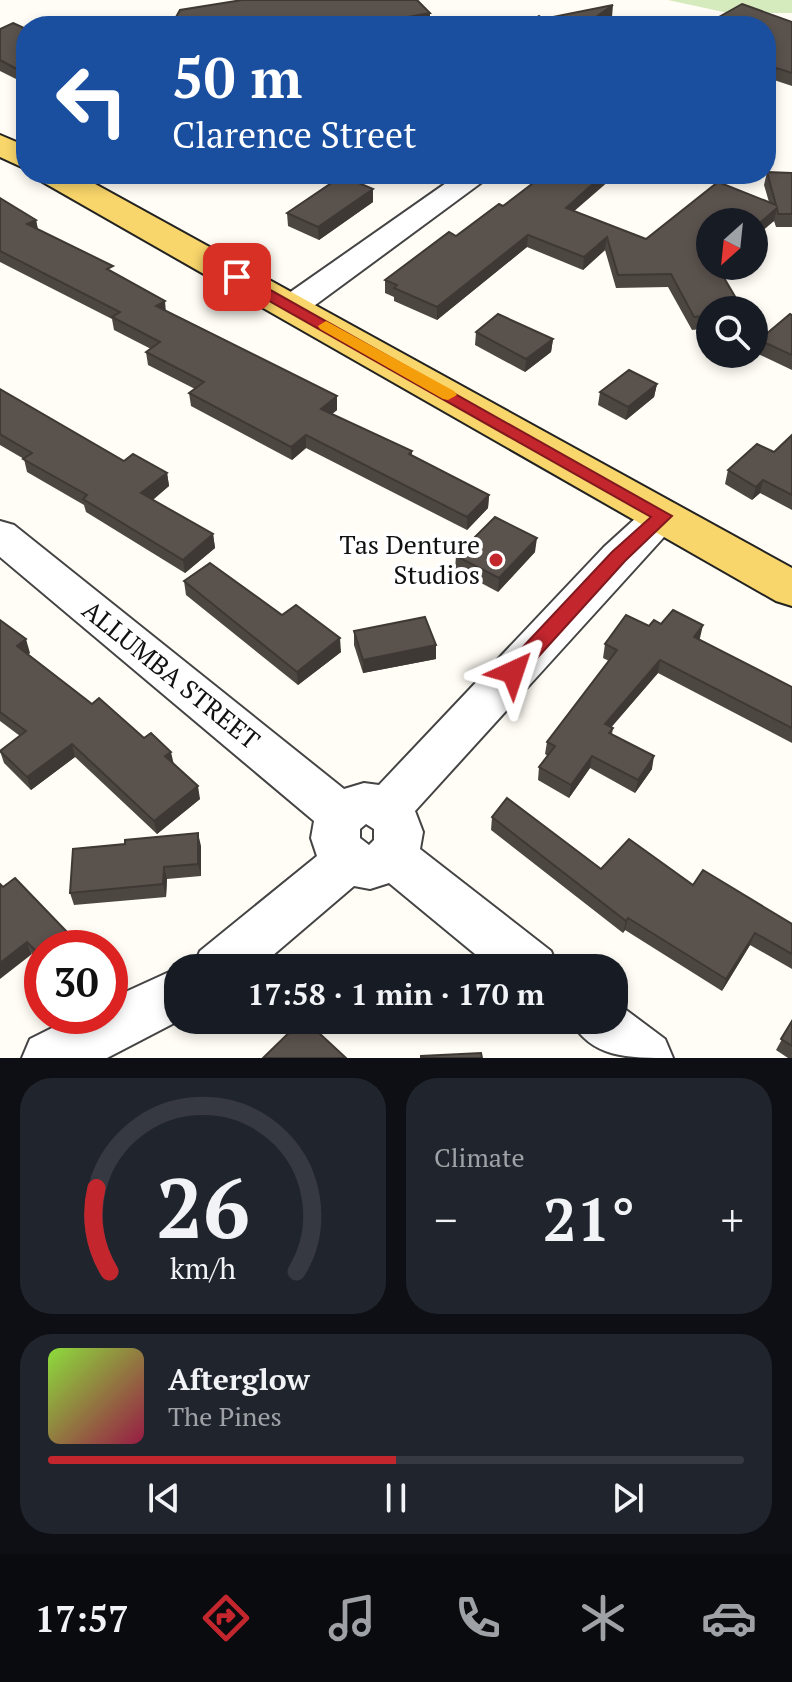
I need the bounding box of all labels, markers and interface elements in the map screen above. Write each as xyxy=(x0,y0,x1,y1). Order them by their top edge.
text: 50 m xyxy=(172,40,302,114)
icon: left xyxy=(40,48,144,152)
text: Clarence Street xyxy=(172,111,417,158)
north arrow xyxy=(696,208,768,280)
map controls xyxy=(696,208,768,368)
pin xyxy=(203,243,271,311)
icon: arrive xyxy=(215,255,259,299)
button: search xyxy=(696,296,768,368)
place label: Tas Denture Studios xyxy=(339,527,480,591)
marker: Tas Denture Studios xyxy=(487,551,505,569)
street label: ALLUMBA STREET xyxy=(76,592,267,756)
position arrow xyxy=(471,630,555,714)
speed limit sign: 30 xyxy=(24,930,128,1034)
text: 17:58 · 1 min · 170 m xyxy=(248,974,544,1014)
text: Climate xyxy=(434,1140,525,1174)
text: 26 xyxy=(156,1152,250,1262)
text: 21° xyxy=(543,1179,635,1258)
text: − xyxy=(434,1190,457,1249)
text: + xyxy=(721,1190,744,1249)
text: km/h xyxy=(170,1249,236,1287)
text: Afterglow xyxy=(168,1359,310,1399)
text: The Pines xyxy=(168,1399,282,1433)
icon: previous xyxy=(142,1476,186,1520)
icon: pause xyxy=(374,1476,418,1520)
icon: next xyxy=(606,1476,650,1520)
icon: directions xyxy=(198,1590,254,1646)
icon: music xyxy=(324,1590,380,1646)
icon: phone xyxy=(450,1590,506,1646)
icon: climate xyxy=(575,1590,631,1646)
icon: car xyxy=(701,1590,757,1646)
text: 17:57 xyxy=(35,1595,129,1642)

